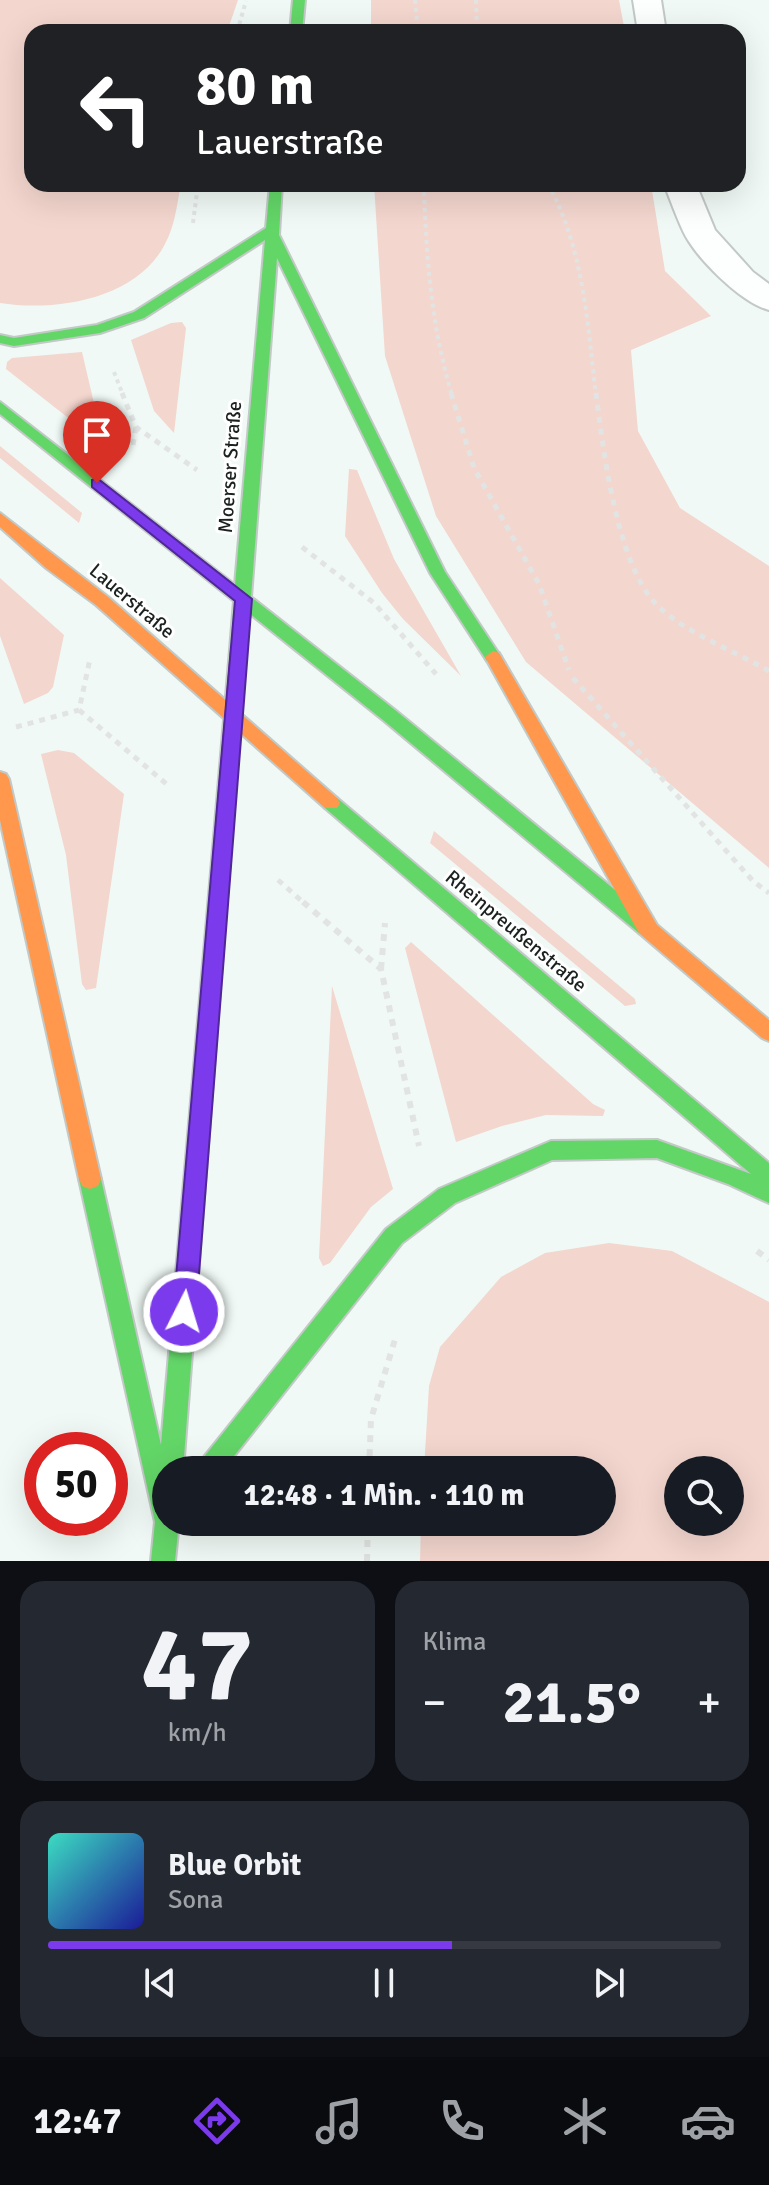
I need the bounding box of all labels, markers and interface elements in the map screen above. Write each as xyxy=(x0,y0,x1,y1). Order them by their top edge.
text: 80 m xyxy=(196,51,314,120)
icon: left xyxy=(64,56,168,160)
text: Lauerstraße xyxy=(196,120,384,165)
street label: Moerser Straße xyxy=(213,400,247,534)
pin xyxy=(63,401,131,483)
icon: arrive xyxy=(75,413,119,457)
street label: Lauerstraße xyxy=(84,558,180,644)
street label: Rheinpreußenstraße xyxy=(440,865,592,997)
position arrow xyxy=(142,1270,226,1354)
speed limit sign: 50 xyxy=(24,1432,128,1536)
map controls xyxy=(664,1456,744,1536)
button: search xyxy=(664,1456,744,1536)
text: 12:48 · 1 Min. · 110 m xyxy=(243,1477,525,1514)
text: 47 xyxy=(141,1601,253,1729)
text: Klima xyxy=(423,1626,486,1658)
text: 21.5° xyxy=(503,1666,641,1740)
text: − xyxy=(423,1676,446,1730)
text: + xyxy=(697,1676,721,1730)
text: km/h xyxy=(168,1717,227,1749)
text: Blue Orbit xyxy=(168,1847,301,1884)
text: Sona xyxy=(168,1884,223,1916)
icon: previous xyxy=(138,1961,182,2005)
icon: pause xyxy=(362,1961,406,2005)
icon: next xyxy=(587,1961,631,2005)
icon: directions xyxy=(189,2093,245,2149)
icon: music xyxy=(311,2093,367,2149)
icon: phone xyxy=(434,2093,490,2149)
icon: climate xyxy=(557,2093,613,2149)
icon: car xyxy=(680,2093,736,2149)
text: 12:47 xyxy=(33,2099,122,2144)

